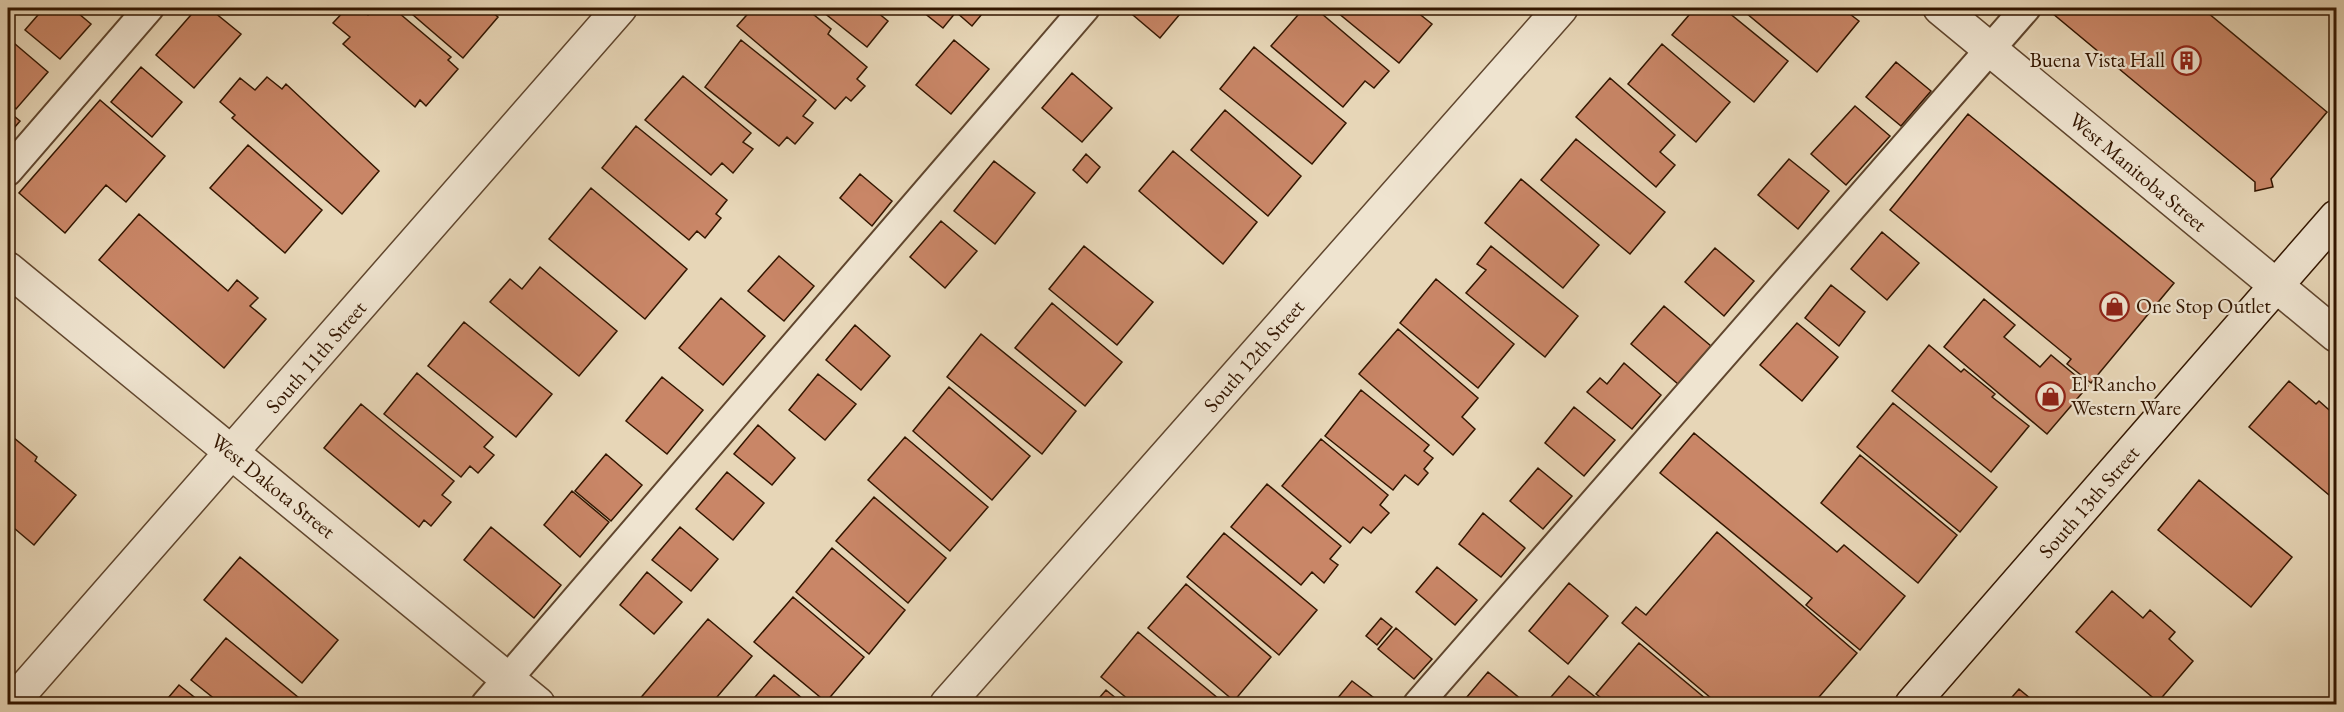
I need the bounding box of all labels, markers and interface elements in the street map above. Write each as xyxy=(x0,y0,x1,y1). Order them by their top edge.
building icon: Buena Vista Hall xyxy=(2170,44,2202,76)
place label: Buena Vista Hall xyxy=(2029,46,2165,73)
street label: West Manitoba Street xyxy=(2064,106,2213,238)
shop icon: One Stop Outlet xyxy=(2099,290,2131,322)
place label: One Stop Outlet xyxy=(2136,292,2271,319)
street label: South 12th Street xyxy=(1197,293,1310,418)
street label: South 11th Street xyxy=(259,294,372,419)
place label: El Rancho Western Ware xyxy=(2071,370,2181,421)
shop icon: El Rancho Western Ware xyxy=(2034,380,2066,412)
street label: West Dakota Street xyxy=(205,427,341,544)
street label: South 13th Street xyxy=(2032,439,2145,564)

